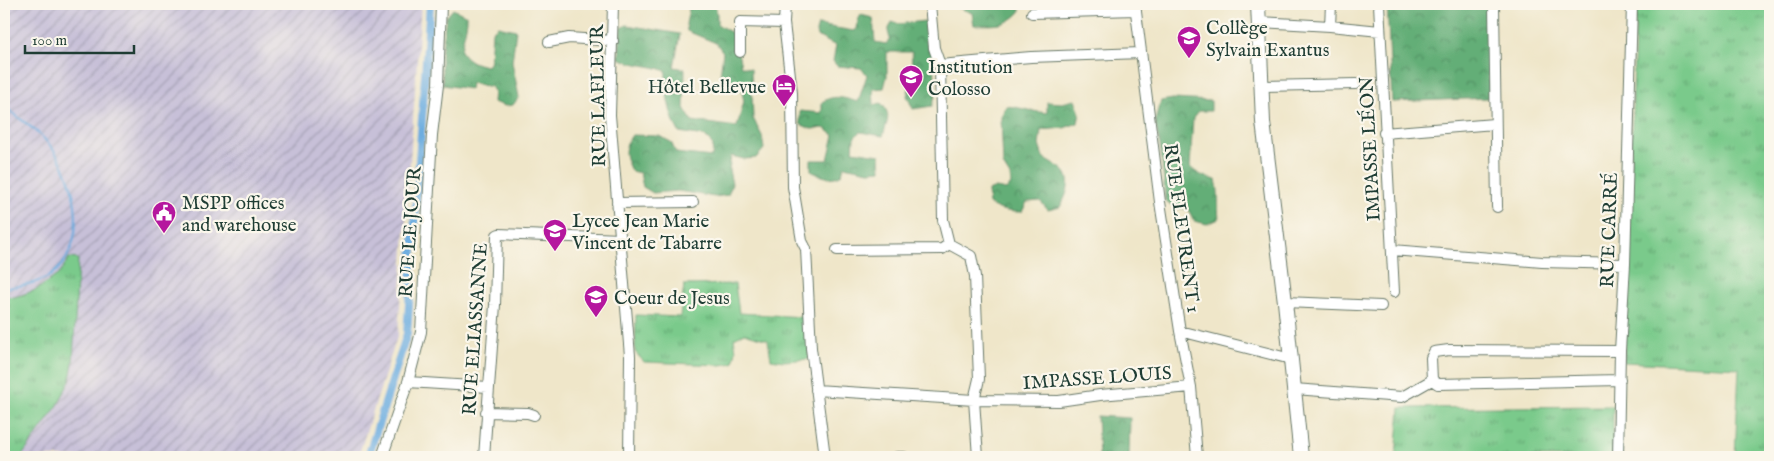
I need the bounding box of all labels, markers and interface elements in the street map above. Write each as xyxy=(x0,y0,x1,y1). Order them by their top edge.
place label: Collège Sylvain Exantus xyxy=(1206,17,1329,63)
scale bar xyxy=(25,22,134,54)
street label: RUE LAFLEUR xyxy=(586,24,612,167)
school or university icon: Collège Sylvain Exantus xyxy=(1176,25,1202,59)
text: 100 m xyxy=(32,31,68,50)
place label: Institution Colosso xyxy=(928,56,1013,102)
school or university icon: Institution Colosso xyxy=(898,64,924,98)
hotel icon: Hôtel Bellevue xyxy=(771,73,797,107)
place label: Hôtel Bellevue xyxy=(648,76,766,100)
street label: IMPASSE LÉON xyxy=(1354,76,1387,222)
street label: RUE FLEURENT 1 xyxy=(1157,142,1205,314)
street label: RUE LE JOUR xyxy=(394,165,428,299)
street label: RUE CARRÉ xyxy=(1595,172,1624,288)
place label: MSPP offices and warehouse xyxy=(182,192,297,238)
public building icon: MSPP offices and warehouse xyxy=(151,200,177,234)
place label: Lycee Jean Marie Vincent de Tabarre xyxy=(571,210,722,256)
school or university icon: Lycee Jean Marie Vincent de Tabarre xyxy=(542,218,568,252)
street label: RUE ELIASSANNE xyxy=(458,242,494,416)
school or university icon: Coeur de Jesus xyxy=(583,284,609,318)
place label: Coeur de Jesus xyxy=(614,287,730,311)
street label: IMPASSE LOUIS xyxy=(1022,362,1172,396)

